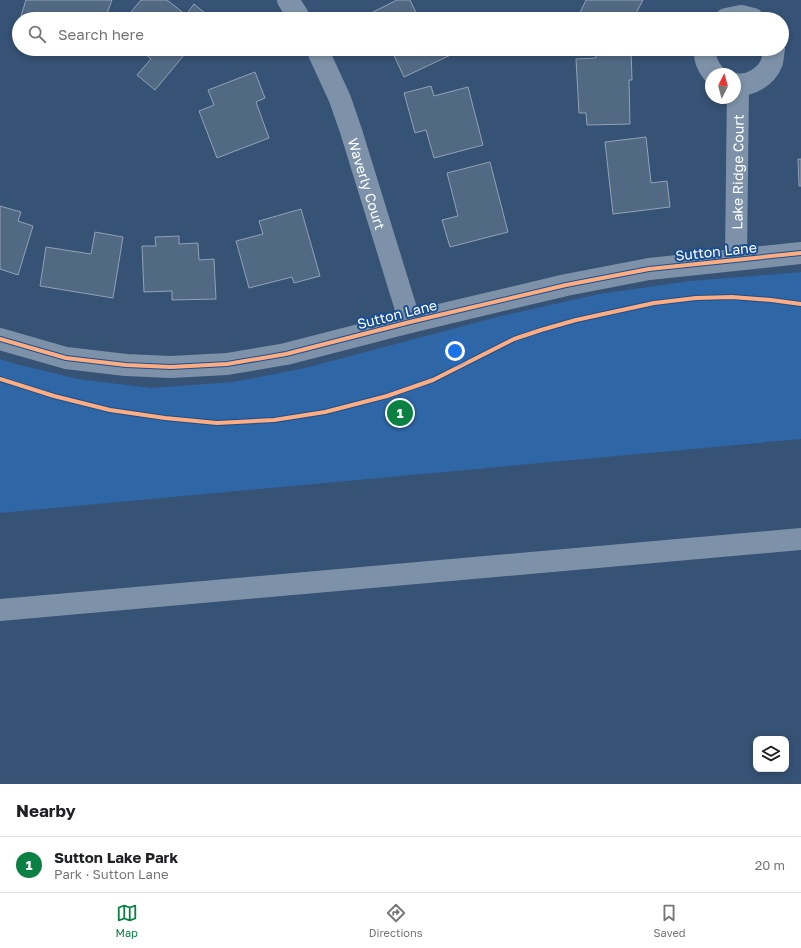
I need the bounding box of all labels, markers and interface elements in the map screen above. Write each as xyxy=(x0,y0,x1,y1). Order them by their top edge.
search box xyxy=(12,12,789,56)
icon: search xyxy=(26,23,48,45)
text: Search here xyxy=(58,25,144,43)
north arrow xyxy=(705,68,741,104)
street label: Lake Ridge Court xyxy=(728,114,746,230)
street label: Waverly Court xyxy=(345,136,389,232)
street label: Sutton Lane xyxy=(674,238,758,264)
street label: Sutton Lane xyxy=(355,296,439,332)
your location xyxy=(445,341,465,361)
pin: 1 xyxy=(387,398,413,428)
map controls xyxy=(753,736,789,772)
button: layers xyxy=(753,736,789,772)
text: Nearby xyxy=(16,800,76,821)
text: Sutton Lake Park xyxy=(54,848,178,866)
text: 1 xyxy=(26,857,32,873)
text: 20 m xyxy=(755,857,785,873)
text: Park · Sutton Lane xyxy=(54,866,168,882)
tab: Map xyxy=(115,902,138,939)
tab: Directions xyxy=(369,902,423,939)
tab: Saved xyxy=(653,902,686,939)

